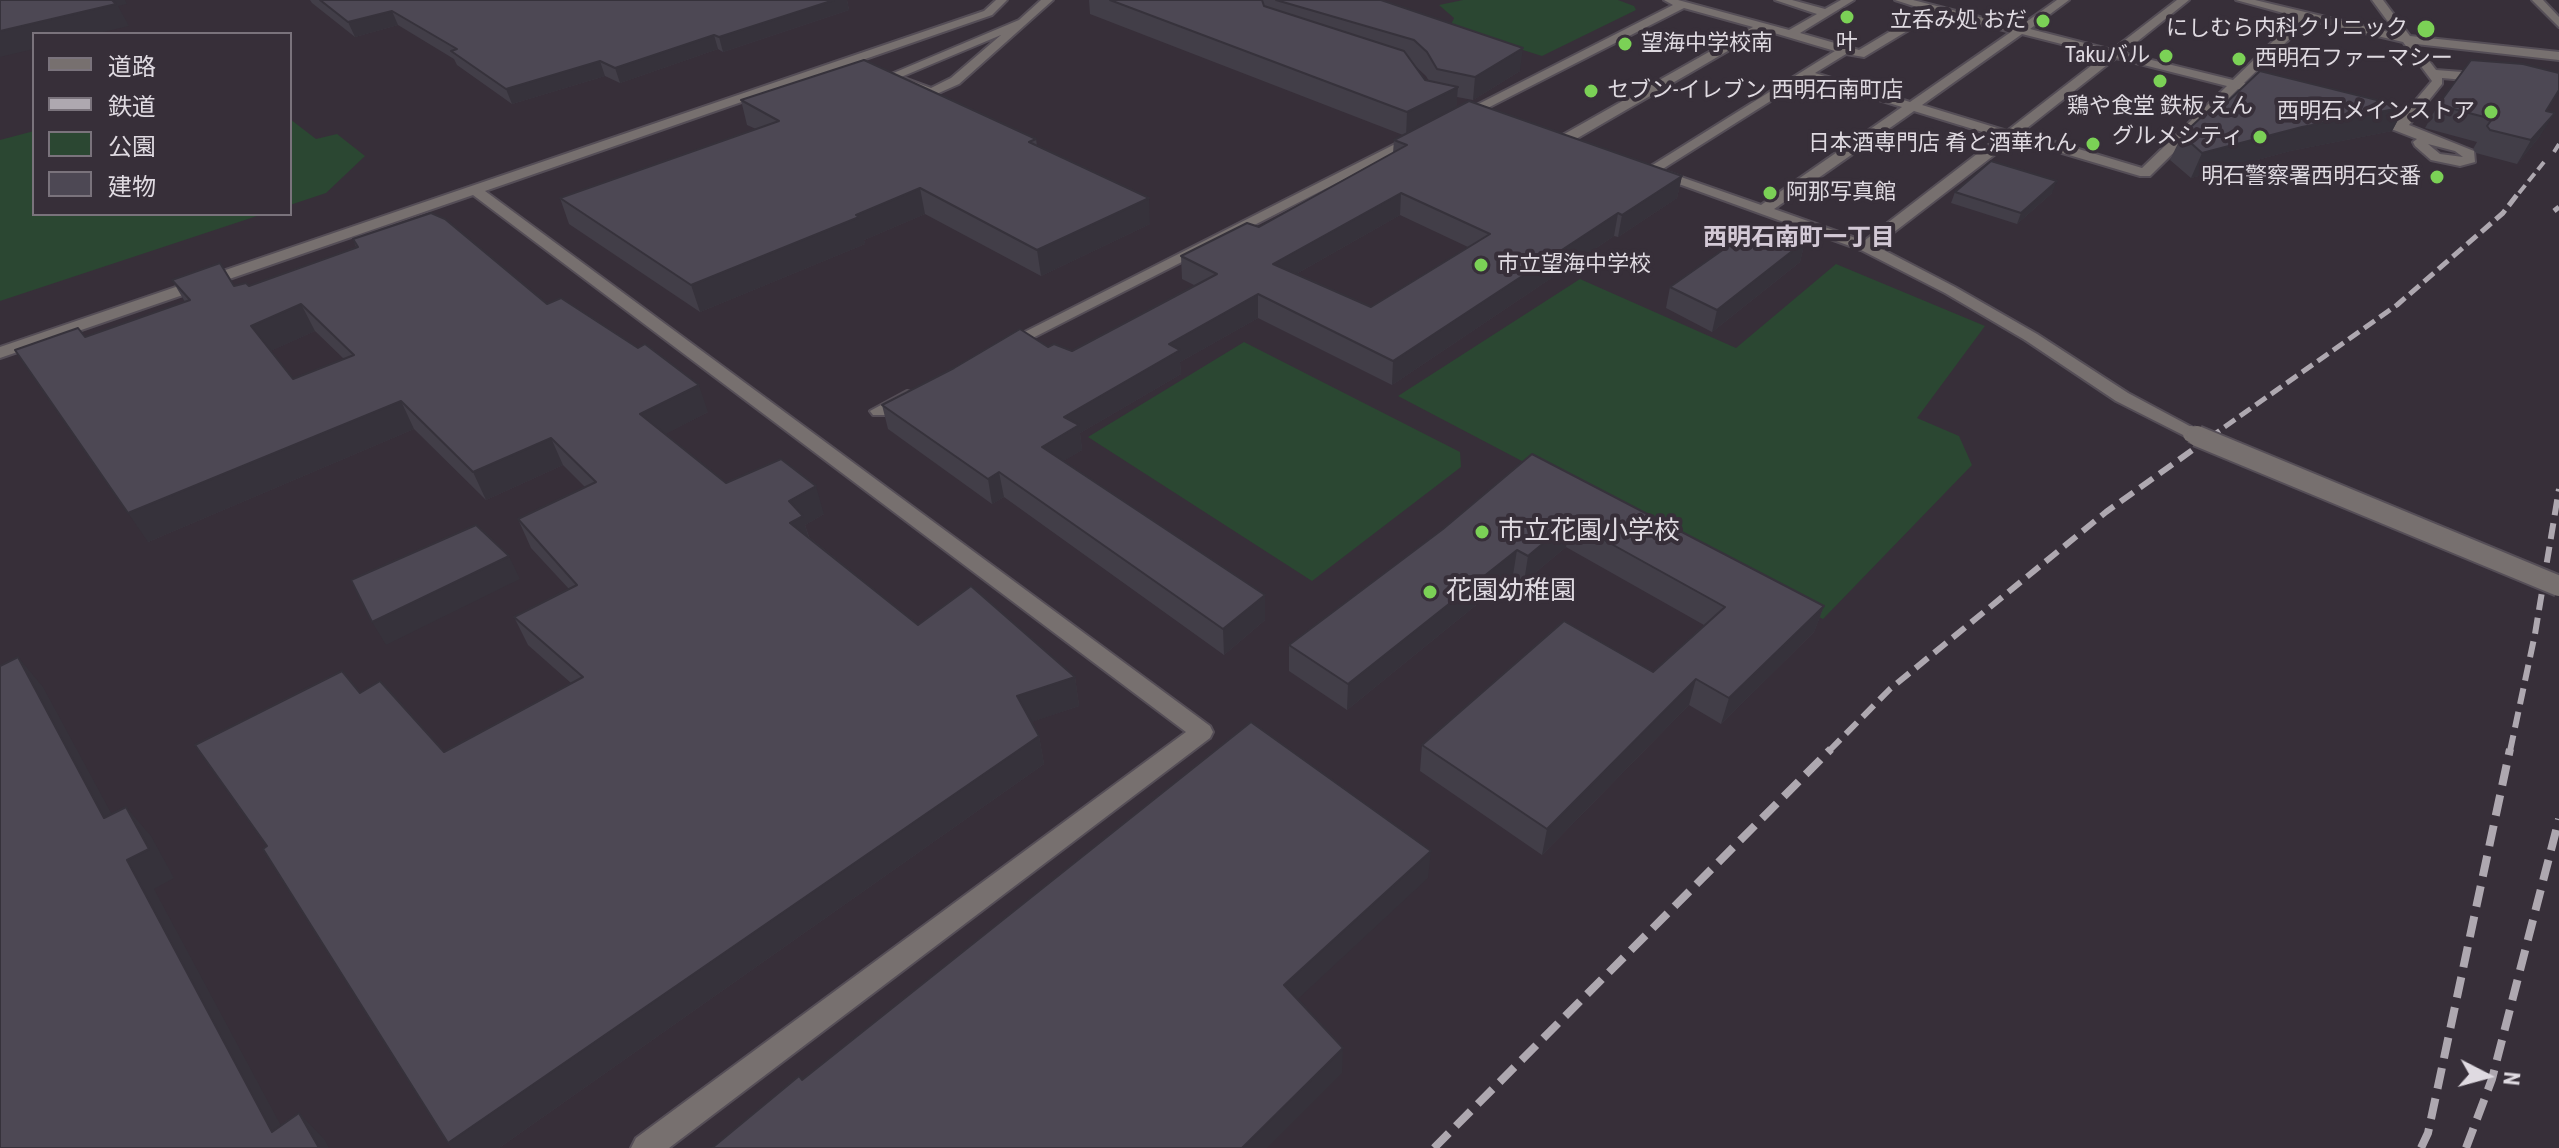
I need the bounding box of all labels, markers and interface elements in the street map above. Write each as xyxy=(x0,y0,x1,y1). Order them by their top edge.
marker: 叶 xyxy=(1838,8,1856,26)
place label: 立呑み処 おだ xyxy=(1890,8,2027,34)
marker: 立呑み処 おだ xyxy=(2034,12,2052,30)
place label: にしむら内科クリニック xyxy=(2166,16,2408,42)
marker: にしむら内科クリニック xyxy=(2415,18,2437,40)
place label: 叶 xyxy=(1836,30,1858,56)
place label: 望海中学校南 xyxy=(1641,31,1773,57)
legend xyxy=(32,32,292,216)
marker: 望海中学校南 xyxy=(1616,35,1634,53)
place label: Takuバル xyxy=(2065,43,2150,69)
place label: 西明石ファーマシー xyxy=(2255,46,2453,72)
marker: Takuバル xyxy=(2157,47,2175,65)
marker: 西明石ファーマシー xyxy=(2230,50,2248,68)
text: 道路 xyxy=(108,53,156,81)
marker: 鶏や食堂 鉄板 えん xyxy=(2151,72,2169,90)
place label: セブン-イレブン 西明石南町店 xyxy=(1607,78,1904,104)
marker: セブン-イレブン 西明石南町店 xyxy=(1582,82,1600,100)
text: 鉄道 xyxy=(108,93,156,121)
place label: 鶏や食堂 鉄板 えん xyxy=(2067,94,2253,120)
place label: 西明石メインストア xyxy=(2277,99,2475,125)
marker: 西明石メインストア xyxy=(2482,103,2500,121)
place label: グルメシティ xyxy=(2112,124,2244,150)
marker: グルメシティ xyxy=(2251,128,2269,146)
place label: 日本酒専門店 肴と酒華れん xyxy=(1808,131,2077,157)
text: 公園 xyxy=(108,133,156,161)
marker: 日本酒専門店 肴と酒華れん xyxy=(2084,135,2102,153)
place label: 明石警察署西明石交番 xyxy=(2201,164,2421,190)
marker: 明石警察署西明石交番 xyxy=(2428,168,2446,186)
text: 建物 xyxy=(108,173,156,201)
place label: 阿那写真館 xyxy=(1786,180,1896,206)
marker: 阿那写真館 xyxy=(1761,184,1779,202)
district label: 西明石南町一丁目 xyxy=(1703,225,1895,253)
place label: 市立望海中学校 xyxy=(1497,252,1651,278)
marker: 市立望海中学校 xyxy=(1472,256,1490,274)
place label: 市立花園小学校 xyxy=(1498,516,1680,548)
marker: 市立花園小学校 xyxy=(1473,523,1491,541)
place label: 花園幼稚園 xyxy=(1446,576,1576,608)
marker: 花園幼稚園 xyxy=(1421,583,1439,601)
north arrow xyxy=(2447,1036,2527,1116)
text: N xyxy=(2498,1071,2525,1087)

